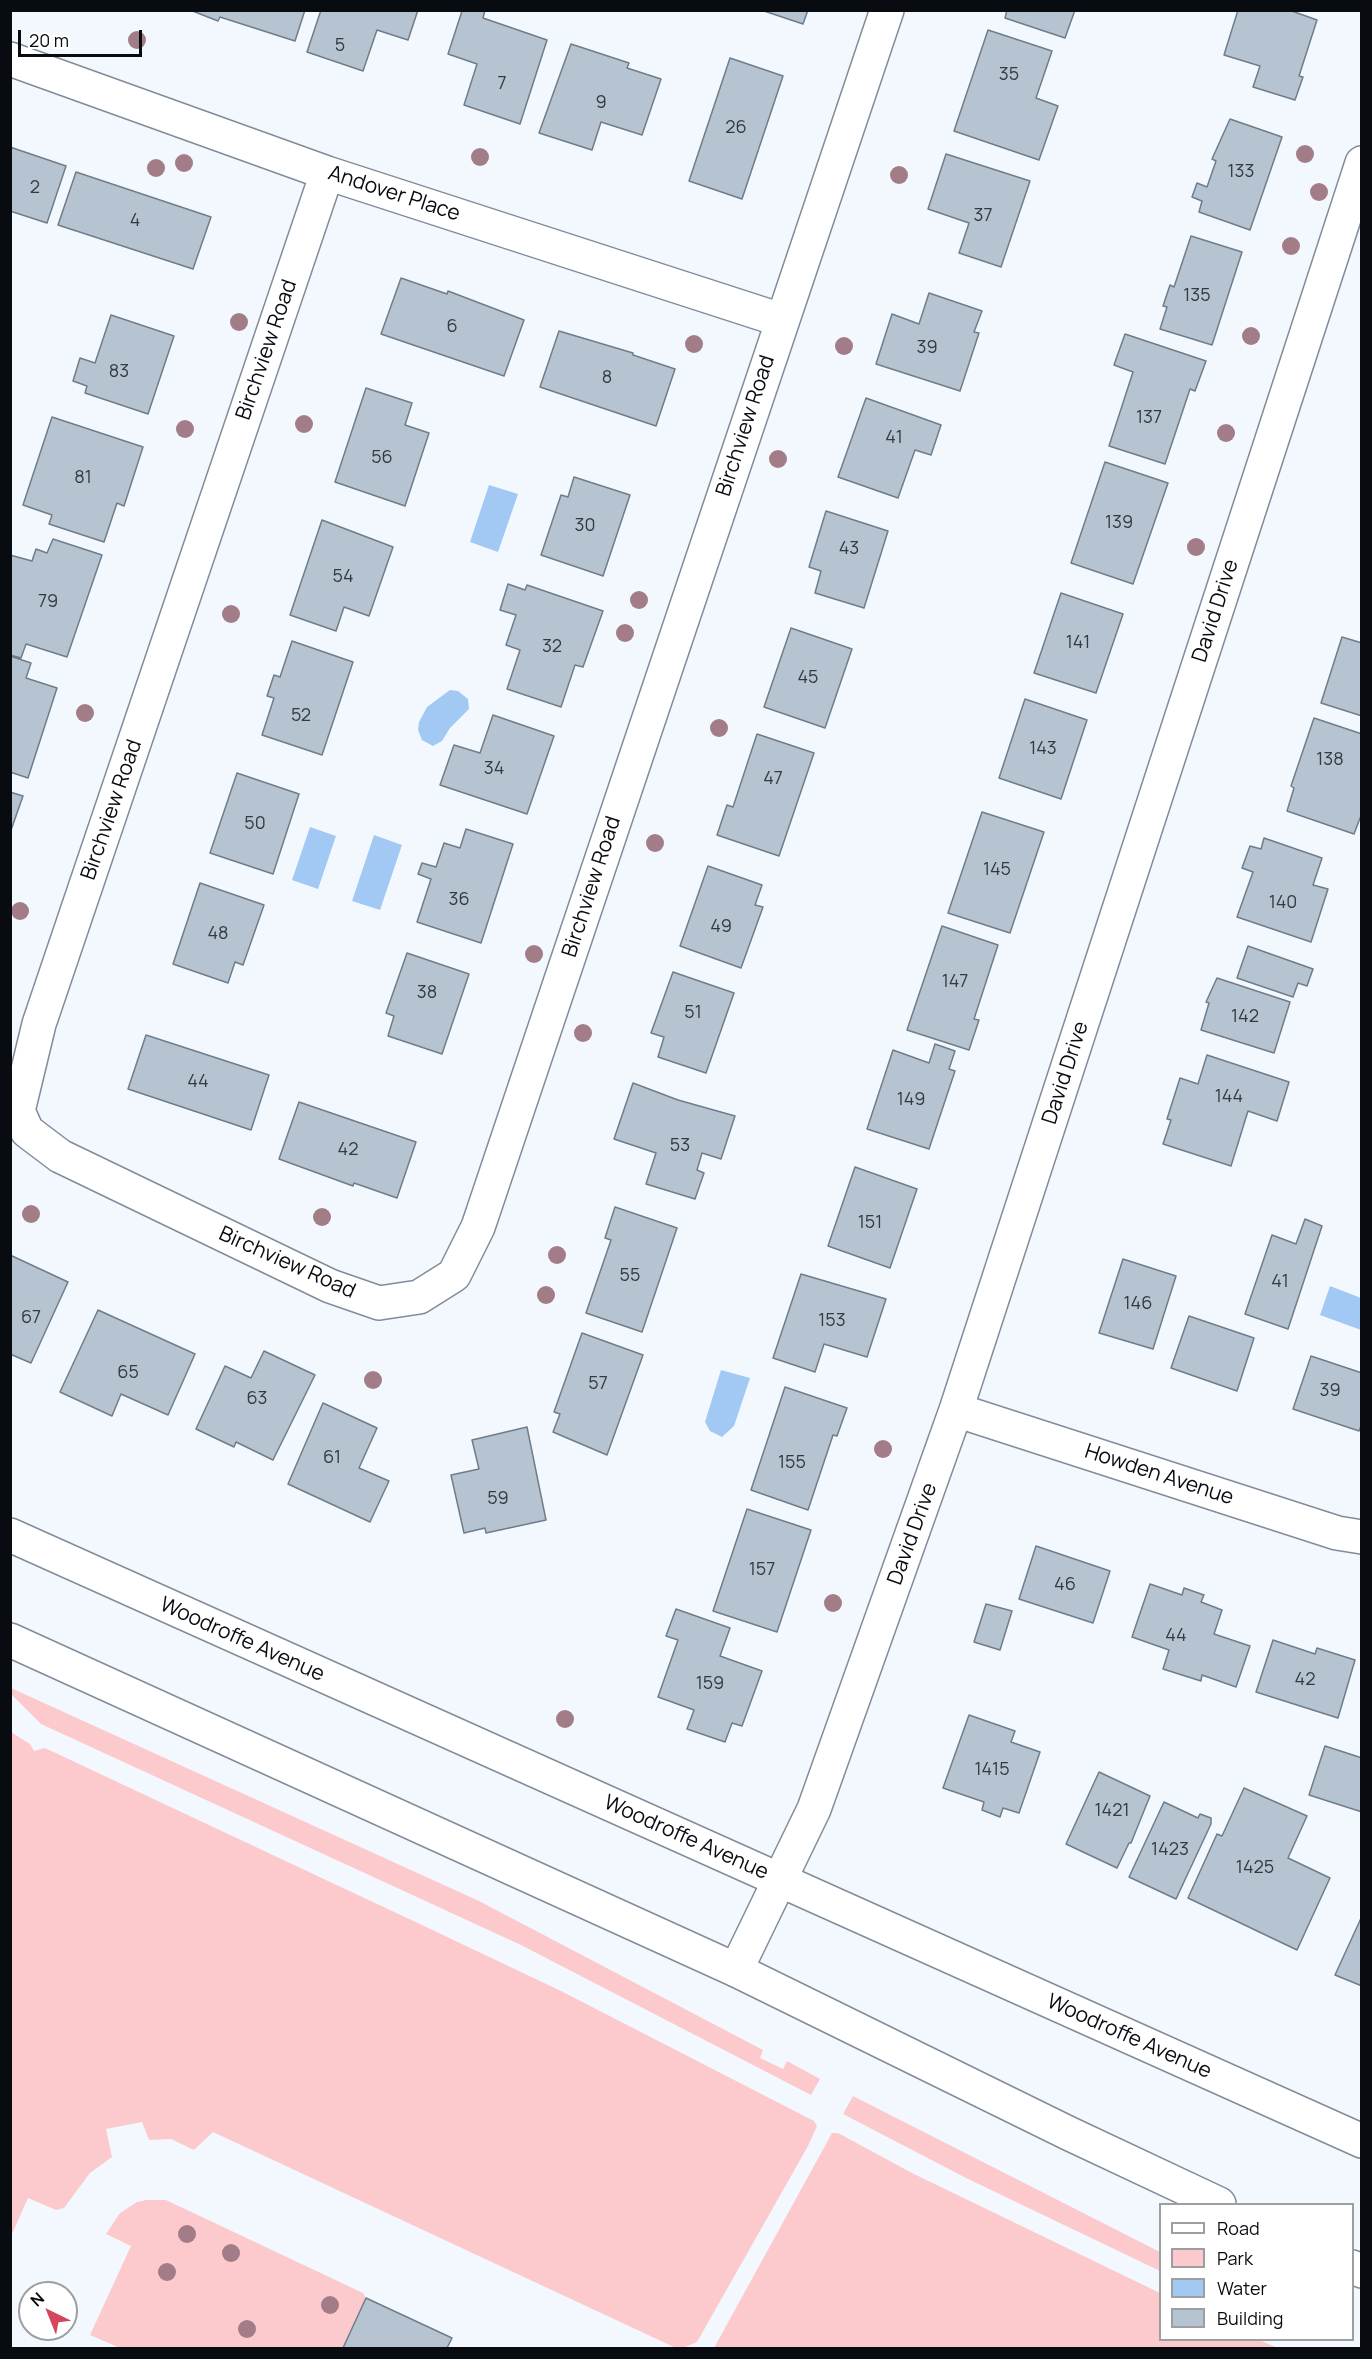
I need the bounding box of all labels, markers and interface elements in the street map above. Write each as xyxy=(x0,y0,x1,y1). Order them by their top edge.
scale bar xyxy=(21,18,146,56)
text: 20 m xyxy=(29,28,69,52)
house number: 5 xyxy=(335,35,345,57)
house number: 35 xyxy=(999,64,1019,86)
house number: 7 xyxy=(497,73,507,95)
house number: 9 xyxy=(595,92,607,114)
house number: 26 xyxy=(725,117,747,139)
street label: Andover Place xyxy=(325,161,463,227)
house number: 133 xyxy=(1228,161,1254,183)
house number: 2 xyxy=(30,177,40,199)
house number: 37 xyxy=(974,205,992,227)
house number: 4 xyxy=(130,210,140,232)
street label: Birchview Road xyxy=(231,277,303,423)
house number: 135 xyxy=(1183,285,1211,307)
house number: 6 xyxy=(446,316,458,338)
house number: 39 xyxy=(916,337,938,359)
street label: Birchview Road xyxy=(711,352,781,500)
house number: 83 xyxy=(109,361,129,383)
house number: 8 xyxy=(602,367,612,389)
house number: 137 xyxy=(1136,407,1162,429)
house number: 41 xyxy=(885,427,903,449)
house number: 56 xyxy=(371,447,393,469)
house number: 81 xyxy=(74,467,92,489)
house number: 139 xyxy=(1105,512,1133,534)
house number: 30 xyxy=(575,515,595,537)
house number: 43 xyxy=(839,538,859,560)
street label: David Drive xyxy=(1188,556,1244,666)
house number: 54 xyxy=(332,566,354,588)
house number: 79 xyxy=(38,591,58,613)
house number: 141 xyxy=(1066,632,1090,654)
house number: 32 xyxy=(542,636,562,658)
house number: 45 xyxy=(797,667,819,689)
house number: 52 xyxy=(291,705,311,727)
street label: Birchview Road xyxy=(76,737,148,883)
house number: 143 xyxy=(1029,738,1057,760)
house number: 138 xyxy=(1316,749,1344,771)
house number: 34 xyxy=(484,758,504,780)
house number: 47 xyxy=(763,768,783,790)
house number: 50 xyxy=(244,813,266,835)
street label: Birchview Road xyxy=(557,813,627,961)
house number: 145 xyxy=(983,859,1011,881)
house number: 36 xyxy=(448,889,470,911)
house number: 140 xyxy=(1269,892,1297,914)
house number: 49 xyxy=(710,916,732,938)
house number: 48 xyxy=(207,923,229,945)
house number: 147 xyxy=(942,971,968,993)
house number: 38 xyxy=(417,982,437,1004)
house number: 51 xyxy=(684,1002,702,1024)
house number: 142 xyxy=(1231,1006,1259,1028)
street label: David Drive xyxy=(1038,1018,1094,1128)
house number: 44 xyxy=(187,1071,209,1093)
house number: 144 xyxy=(1215,1086,1243,1108)
house number: 149 xyxy=(897,1089,925,1111)
house number: 53 xyxy=(670,1135,690,1157)
house number: 42 xyxy=(338,1139,358,1161)
house number: 151 xyxy=(858,1212,882,1234)
street label: Birchview Road xyxy=(215,1222,359,1304)
house number: 55 xyxy=(620,1265,640,1287)
house number: 41 xyxy=(1271,1271,1289,1293)
house number: 146 xyxy=(1124,1293,1152,1315)
house number: 67 xyxy=(21,1307,41,1329)
house number: 153 xyxy=(818,1310,846,1332)
house number: 65 xyxy=(117,1362,139,1384)
house number: 57 xyxy=(588,1373,608,1395)
house number: 39 xyxy=(1319,1380,1341,1402)
house number: 63 xyxy=(246,1388,268,1410)
street label: Howden Avenue xyxy=(1081,1439,1237,1511)
house number: 61 xyxy=(323,1447,341,1469)
house number: 155 xyxy=(778,1452,806,1474)
street label: David Drive xyxy=(883,1480,943,1588)
house number: 59 xyxy=(487,1488,509,1510)
house number: 157 xyxy=(749,1559,775,1581)
house number: 46 xyxy=(1054,1574,1076,1596)
street label: Woodroffe Avenue xyxy=(156,1592,328,1688)
house number: 44 xyxy=(1165,1625,1187,1647)
house number: 42 xyxy=(1295,1669,1315,1691)
house number: 159 xyxy=(696,1673,724,1695)
house number: 1415 xyxy=(974,1759,1010,1781)
street label: Woodroffe Avenue xyxy=(600,1790,772,1886)
house number: 1421 xyxy=(1095,1800,1129,1822)
house number: 1423 xyxy=(1151,1839,1189,1861)
house number: 1425 xyxy=(1236,1857,1274,1879)
street label: Woodroffe Avenue xyxy=(1043,1989,1215,2085)
legend xyxy=(1159,2203,1354,2341)
text: Road xyxy=(1217,2216,1260,2240)
text: Park xyxy=(1217,2246,1253,2270)
text: Water xyxy=(1217,2276,1267,2300)
north arrow xyxy=(18,2281,78,2341)
text: N xyxy=(25,2287,49,2311)
text: Building xyxy=(1217,2306,1283,2330)

